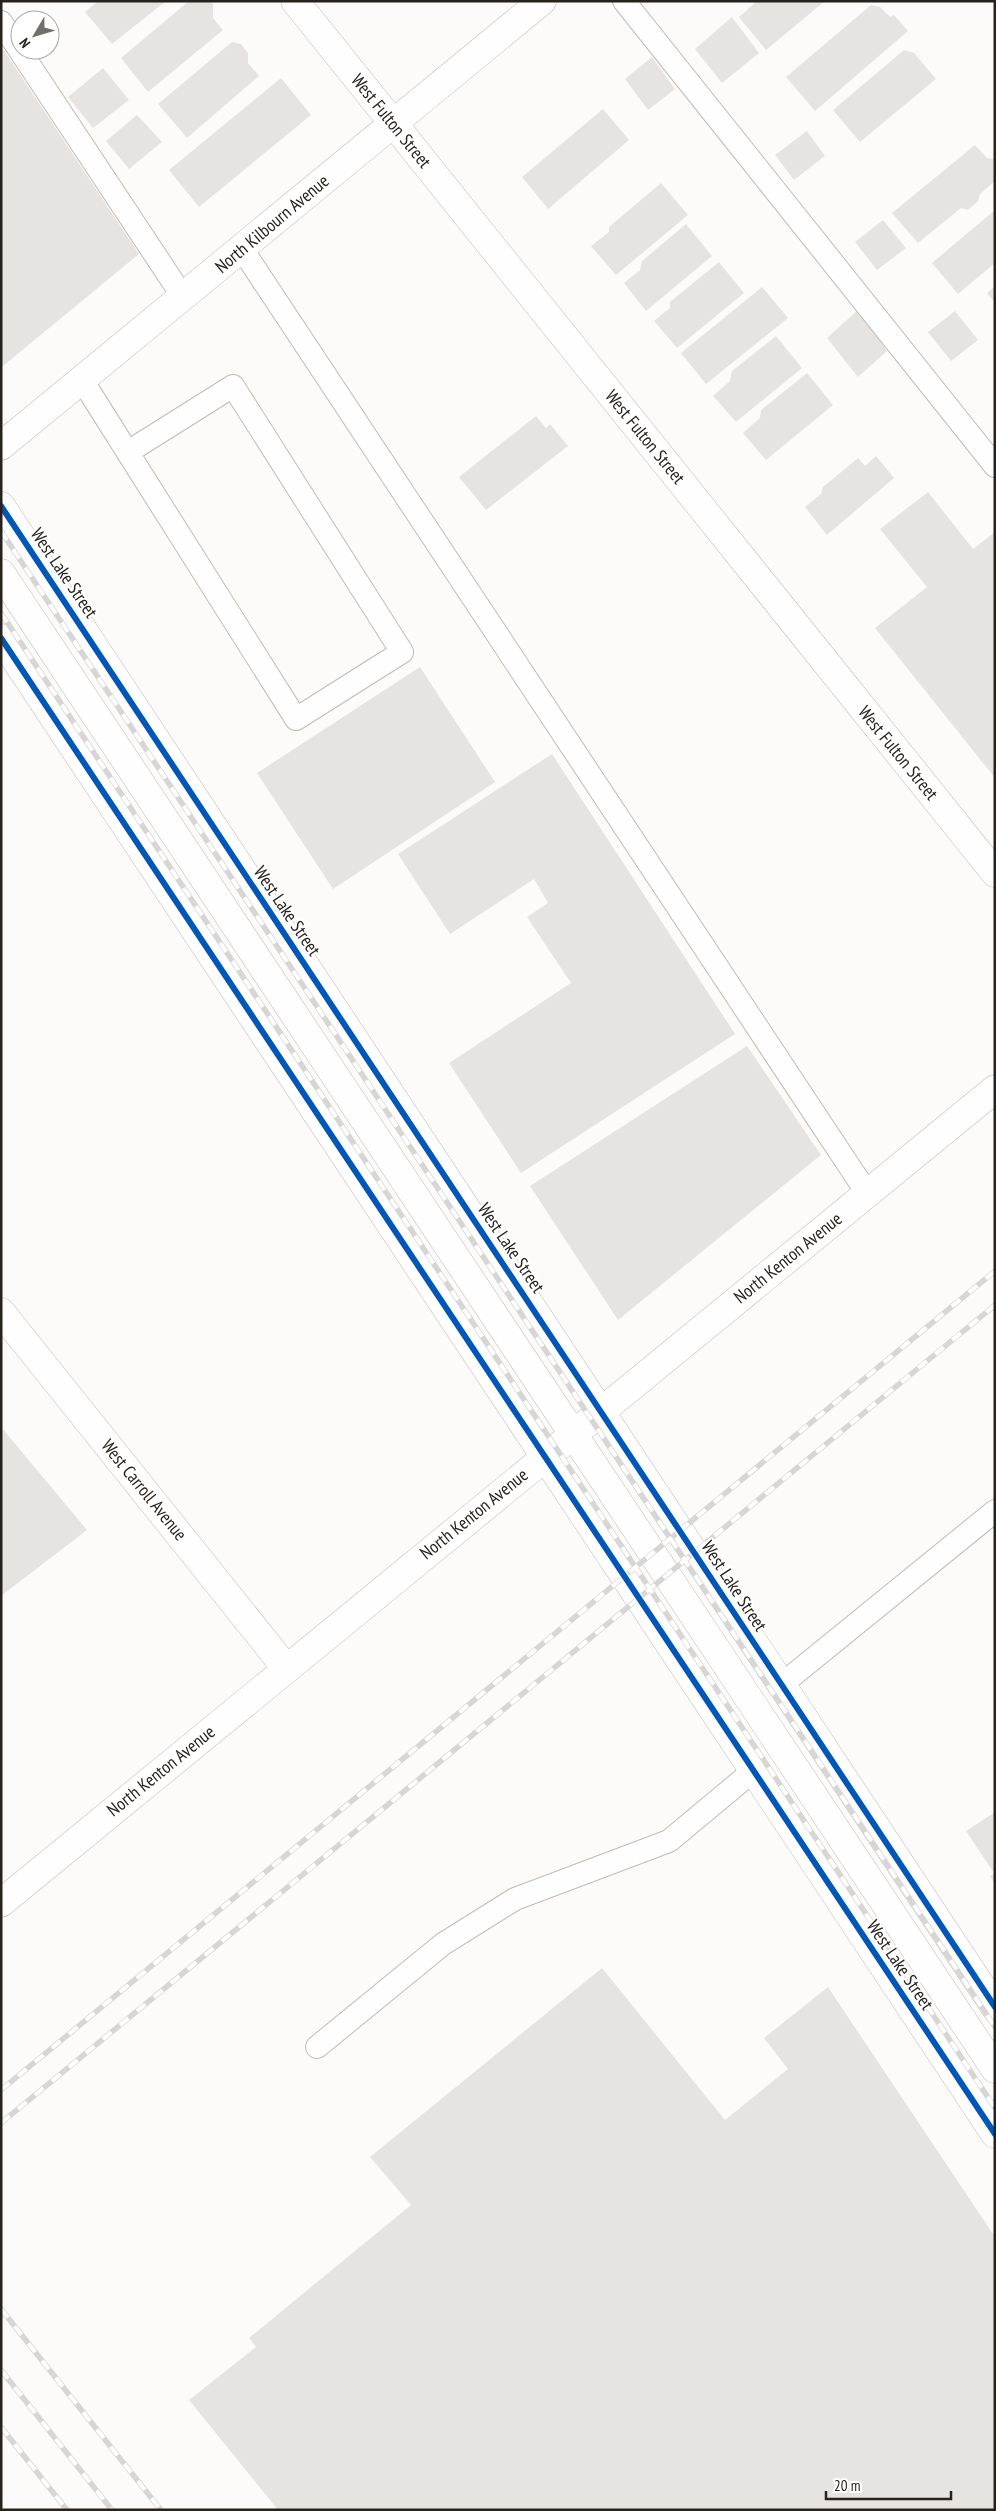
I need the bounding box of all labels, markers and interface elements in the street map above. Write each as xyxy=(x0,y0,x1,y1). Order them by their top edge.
north arrow xyxy=(10,10,60,60)
text: N xyxy=(15,34,34,52)
street label: West Fulton Street xyxy=(346,69,436,173)
street label: North Kilbourn Avenue xyxy=(210,169,333,278)
street label: West Fulton Street xyxy=(600,385,690,489)
street label: West Lake Street xyxy=(26,523,103,622)
street label: West Fulton Street xyxy=(853,701,943,805)
street label: West Lake Street xyxy=(249,861,326,960)
street label: West Lake Street xyxy=(473,1198,550,1297)
street label: North Kenton Avenue xyxy=(729,1207,846,1308)
street label: West Carroll Avenue xyxy=(96,1434,192,1545)
street label: North Kenton Avenue xyxy=(415,1463,532,1564)
street label: West Lake Street xyxy=(697,1536,772,1635)
street label: North Kenton Avenue xyxy=(102,1720,219,1821)
street label: West Lake Street xyxy=(862,1915,939,2014)
scale bar xyxy=(826,2468,951,2500)
text: 20 m xyxy=(834,2476,860,2495)

